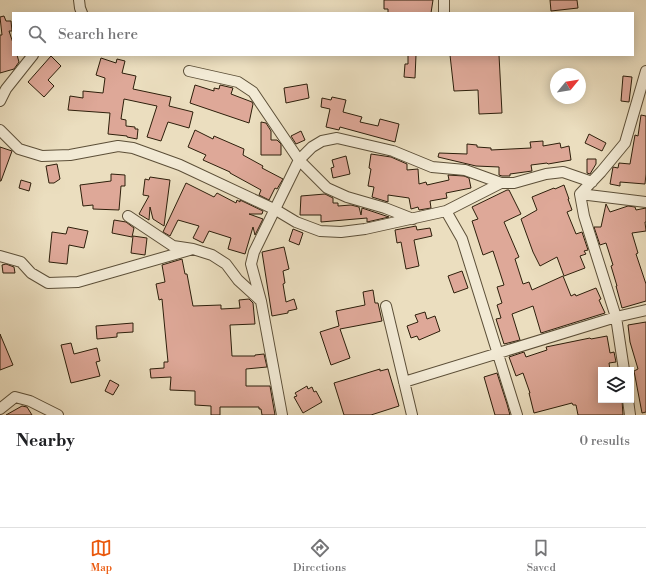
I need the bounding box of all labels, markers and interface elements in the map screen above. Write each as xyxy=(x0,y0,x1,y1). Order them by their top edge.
search box xyxy=(12,12,634,56)
icon: search xyxy=(26,23,48,45)
text: Search here xyxy=(58,25,138,44)
north arrow xyxy=(550,68,586,104)
map controls xyxy=(598,367,634,403)
button: layers xyxy=(598,367,634,403)
text: Nearby xyxy=(16,430,75,452)
text: 0 results xyxy=(579,433,630,449)
tab: Map xyxy=(90,537,112,575)
tab: Directions xyxy=(293,537,346,575)
tab: Saved xyxy=(527,537,556,575)

